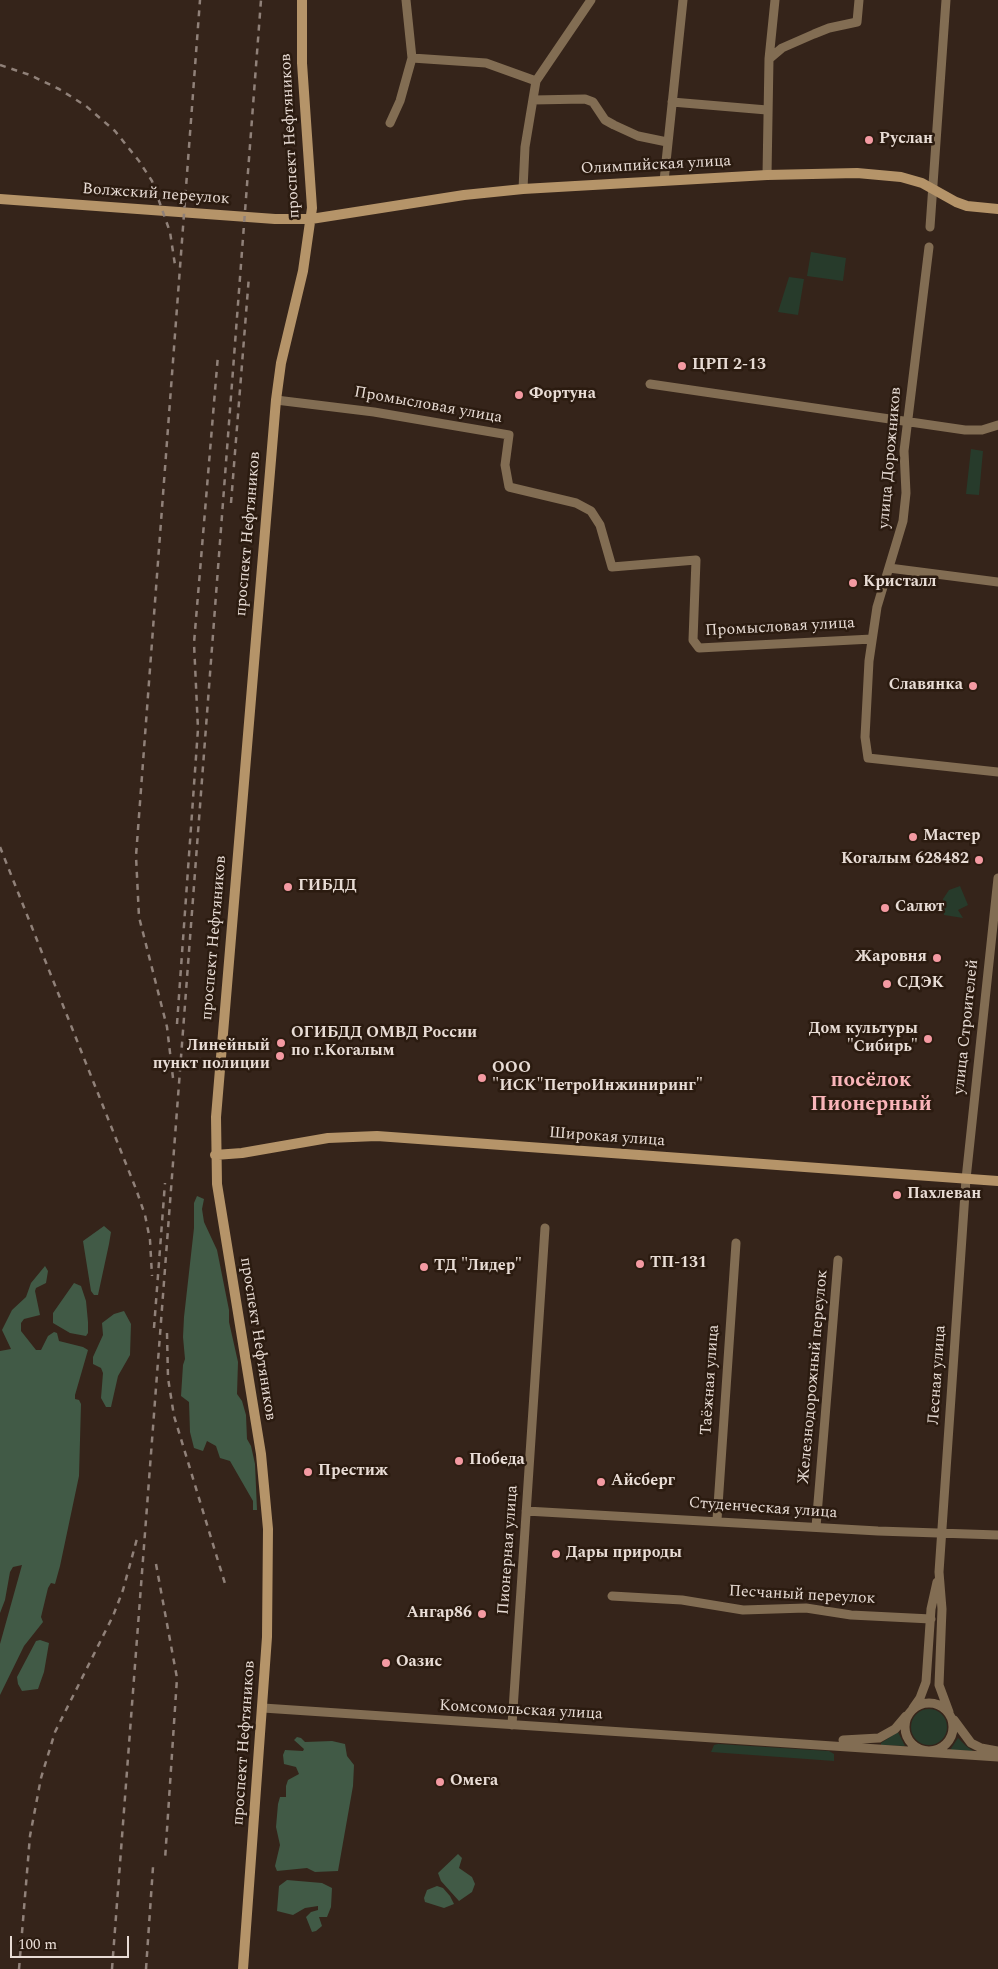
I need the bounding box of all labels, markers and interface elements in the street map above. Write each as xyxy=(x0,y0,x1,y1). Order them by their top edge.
street label: проспект Нефтяников xyxy=(277,53,305,219)
place label: Руслан xyxy=(879,130,933,150)
marker: Руслан xyxy=(863,134,875,146)
street label: Олимпийская улица xyxy=(580,152,732,180)
street label: Волжский переулок xyxy=(82,180,230,210)
place label: ЦРП 2-13 xyxy=(692,356,766,376)
marker: ЦРП 2-13 xyxy=(676,360,688,372)
street label: Промысловая улица xyxy=(352,384,504,428)
place label: Фортуна xyxy=(529,385,596,405)
street label: улица Дорожников xyxy=(875,387,907,529)
marker: Фортуна xyxy=(513,389,525,401)
street label: проспект Нефтяников xyxy=(232,451,266,617)
place label: Кристалл xyxy=(863,573,937,593)
marker: Кристалл xyxy=(847,577,859,589)
street label: Промысловая улица xyxy=(704,614,856,642)
place label: Славянка xyxy=(889,676,963,696)
marker: Славянка xyxy=(967,680,979,692)
place label: Мастер xyxy=(923,827,980,847)
marker: Мастер xyxy=(907,831,919,843)
place label: Когалым 628482 xyxy=(841,850,969,870)
marker: Когалым 628482 xyxy=(973,854,985,866)
street label: проспект Нефтяников xyxy=(198,855,232,1021)
place label: ГИБДД xyxy=(298,877,357,897)
marker: ГИБДД xyxy=(282,881,294,893)
place label: Салют xyxy=(895,898,944,918)
marker: Салют xyxy=(879,902,891,914)
place label: Жаровня xyxy=(855,948,927,968)
marker: Жаровня xyxy=(931,952,943,964)
street label: улица Строителей xyxy=(950,959,984,1095)
place label: СДЭК xyxy=(897,974,944,994)
marker: СДЭК xyxy=(881,978,893,990)
place label: Дом культуры "Сибирь" xyxy=(809,1020,918,1058)
place label: ОГИБДД ОМВД России по г.Когалым xyxy=(291,1024,477,1062)
marker: Дом культуры "Сибирь" xyxy=(922,1033,934,1045)
place label: Линейный пункт полиции xyxy=(153,1037,270,1075)
marker: ОГИБДД ОМВД России по г.Когалым xyxy=(275,1037,287,1049)
marker: Линейный пункт полиции xyxy=(274,1050,286,1062)
place label: ООО "ИСК"ПетроИнжиниринг" xyxy=(492,1059,703,1097)
district label: посёлок Пионерный xyxy=(810,1069,932,1119)
marker: ООО "ИСК"ПетроИнжиниринг" xyxy=(476,1072,488,1084)
street label: Широкая улица xyxy=(548,1124,666,1152)
place label: Пахлеван xyxy=(907,1185,981,1205)
marker: Пахлеван xyxy=(891,1189,903,1201)
place label: ТП-131 xyxy=(650,1254,707,1274)
street label: проспект Нефтяников xyxy=(235,1256,279,1422)
place label: ТД "Лидер" xyxy=(434,1257,522,1277)
marker: ТП-131 xyxy=(634,1258,646,1270)
marker: ТД "Лидер" xyxy=(418,1261,430,1273)
street label: Железнодорожный переулок xyxy=(795,1269,833,1485)
street label: Таёжная улица xyxy=(698,1324,724,1436)
street label: Лесная улица xyxy=(925,1325,951,1425)
place label: Победа xyxy=(469,1451,525,1471)
marker: Победа xyxy=(453,1455,465,1467)
place label: Престиж xyxy=(318,1462,388,1482)
marker: Престиж xyxy=(302,1466,314,1478)
place label: Айсберг xyxy=(611,1472,675,1492)
marker: Айсберг xyxy=(595,1476,607,1488)
street label: Пионерная улица xyxy=(495,1484,523,1616)
street label: Студенческая улица xyxy=(688,1494,838,1524)
place label: Дары природы xyxy=(566,1544,682,1564)
marker: Дары природы xyxy=(550,1548,562,1560)
street label: Песчаный переулок xyxy=(728,1583,876,1609)
place label: Ангар86 xyxy=(406,1604,472,1624)
marker: Ангар86 xyxy=(476,1608,488,1620)
place label: Оазис xyxy=(396,1653,442,1673)
marker: Оазис xyxy=(380,1657,392,1669)
street label: проспект Нефтяников xyxy=(230,1660,260,1826)
street label: Комсомольская улица xyxy=(439,1697,603,1725)
place label: Омега xyxy=(450,1772,498,1792)
marker: Омега xyxy=(434,1776,446,1788)
scale bar xyxy=(12,1926,131,1958)
text: 100 m xyxy=(18,1933,57,1956)

